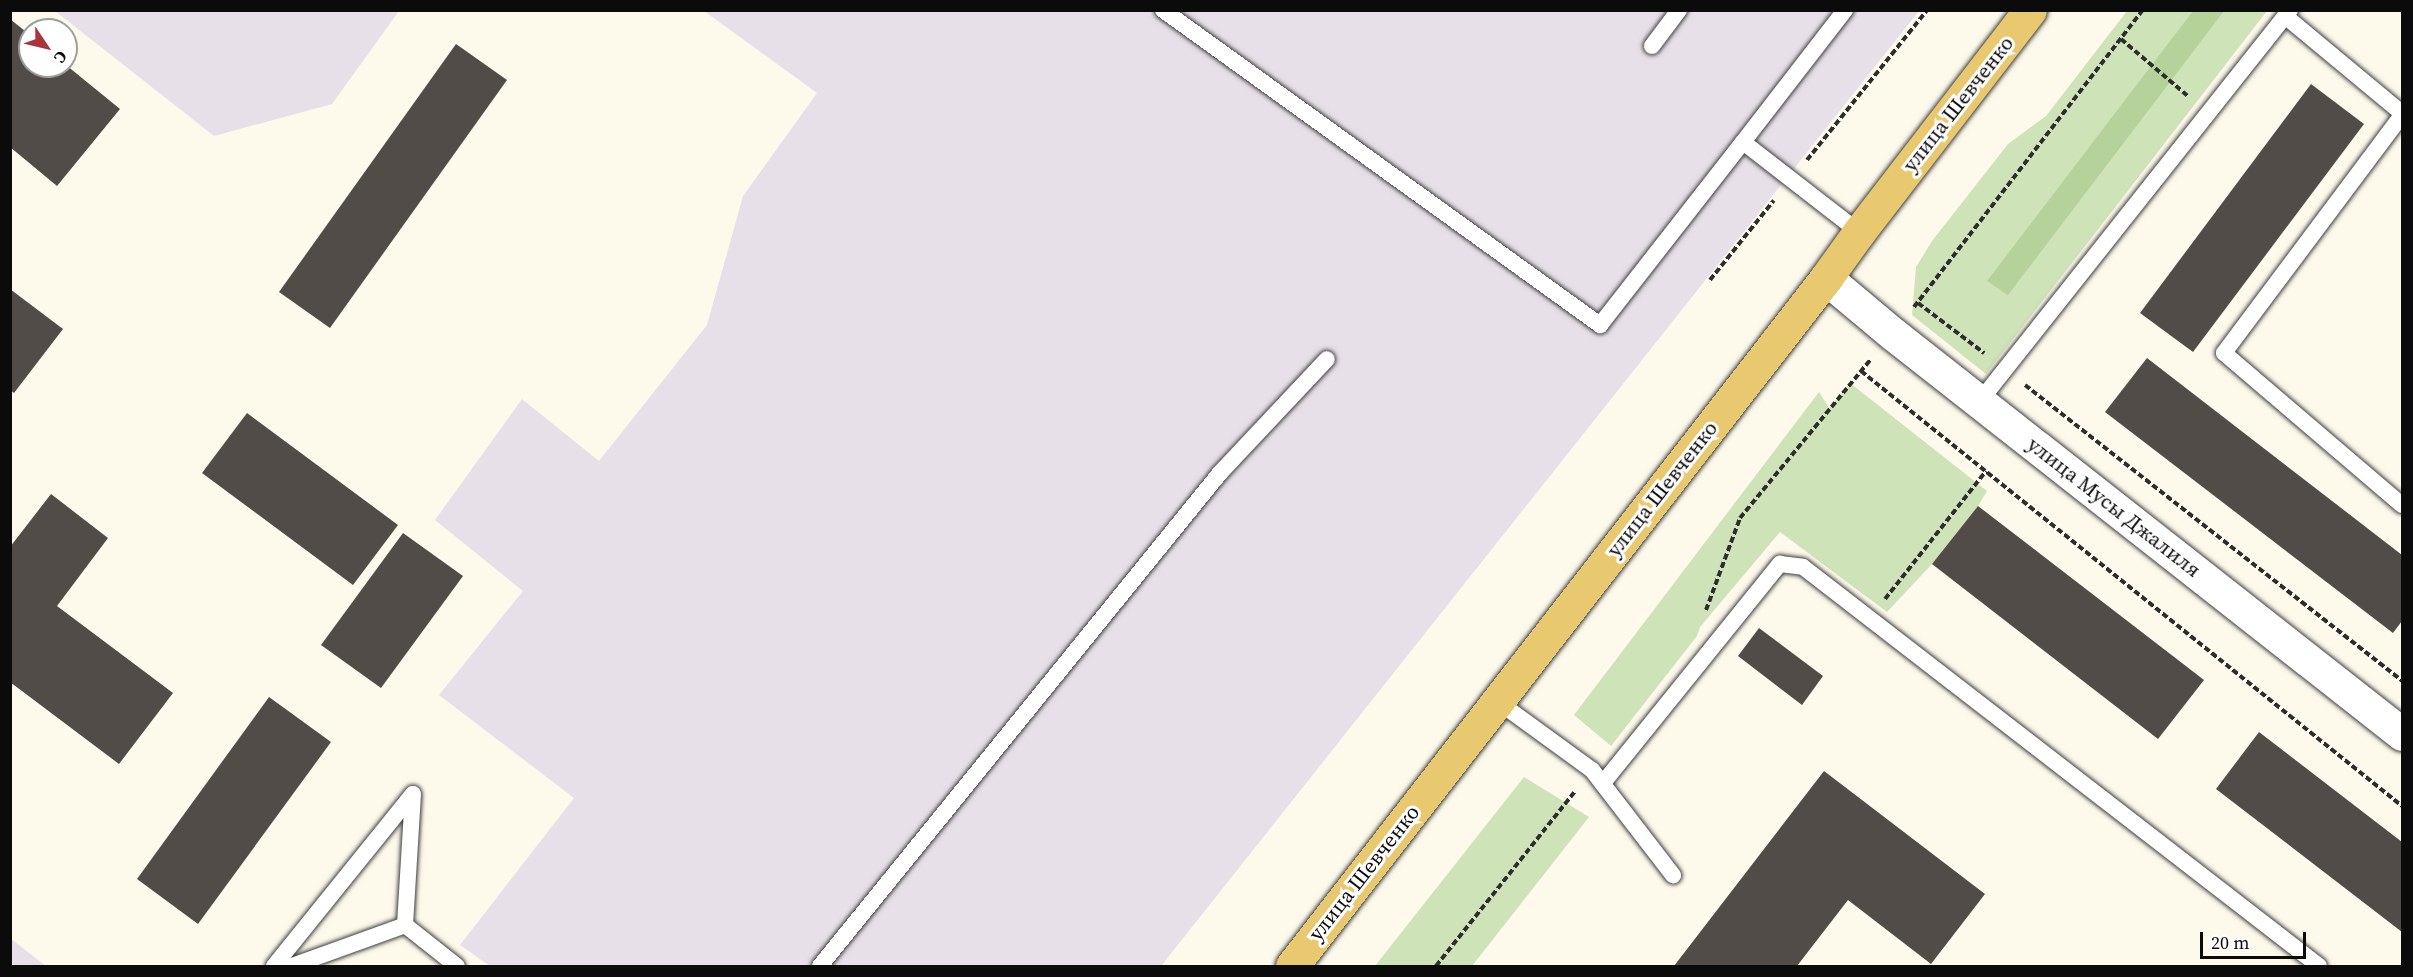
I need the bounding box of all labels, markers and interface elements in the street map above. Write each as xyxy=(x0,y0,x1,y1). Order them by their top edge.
north arrow xyxy=(18,18,78,78)
street label: улица Шевченко xyxy=(1897,31,2019,177)
text: С xyxy=(49,47,73,68)
street label: улица Шевченко xyxy=(1601,416,1723,562)
street label: улица Мусы Джалиля xyxy=(2022,431,2206,583)
street label: улица Шевченко xyxy=(1303,800,1425,946)
scale bar xyxy=(2203,920,2310,958)
text: 20 m xyxy=(2211,930,2249,955)

